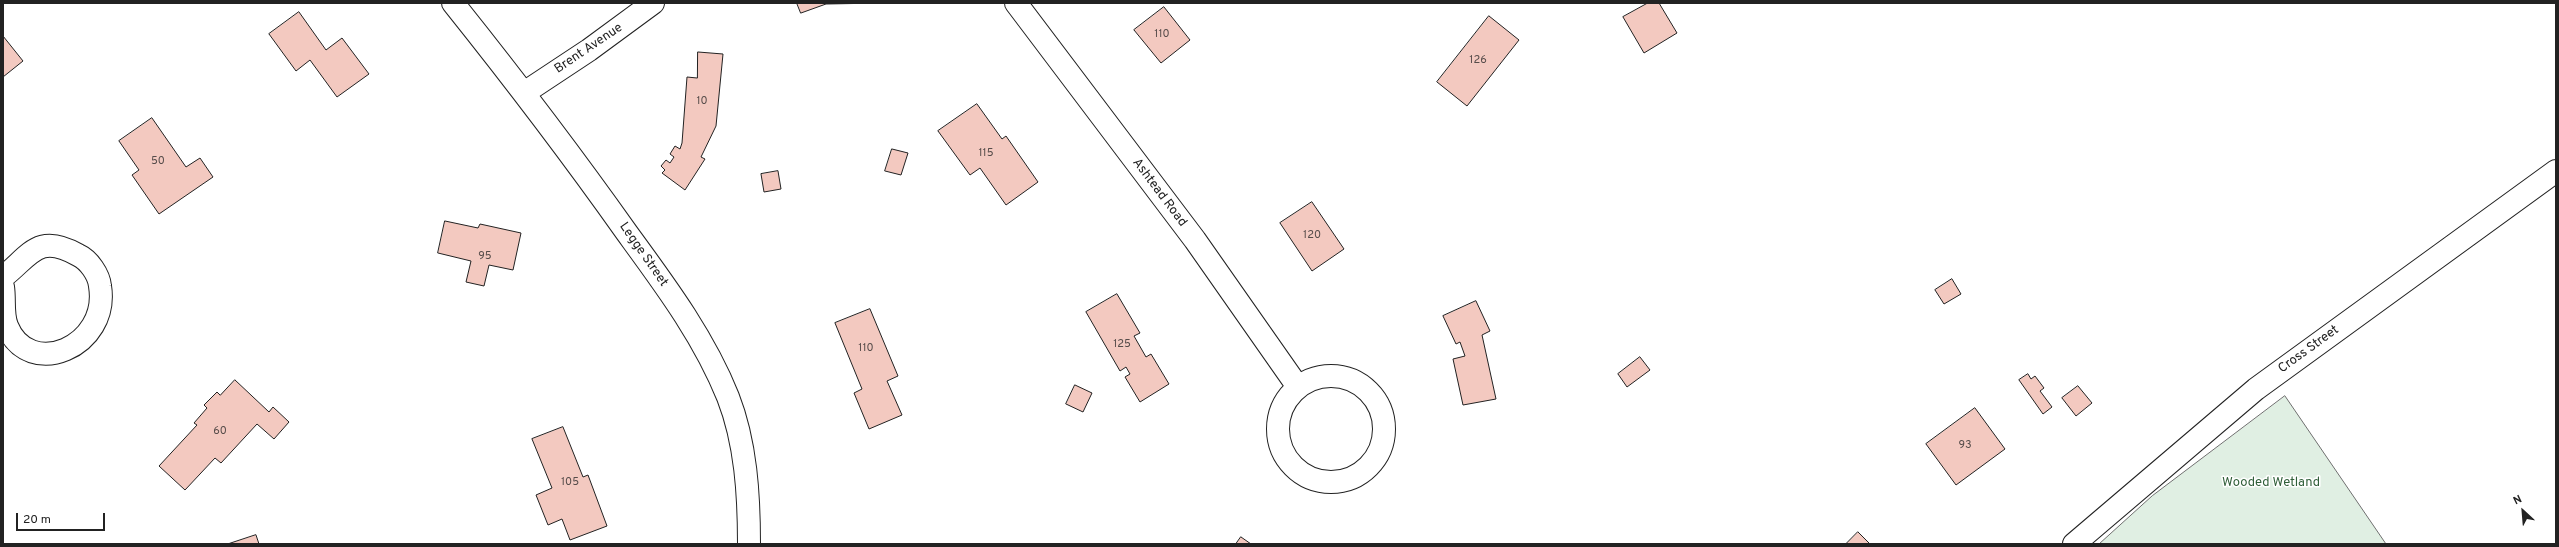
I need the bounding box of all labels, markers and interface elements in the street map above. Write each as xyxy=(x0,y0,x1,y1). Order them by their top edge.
street label: Brent Avenue xyxy=(552,20,626,78)
house number: 110 xyxy=(1154,28,1170,42)
house number: 126 xyxy=(1469,54,1487,68)
house number: 10 xyxy=(696,95,708,109)
house number: 115 xyxy=(978,147,994,161)
house number: 50 xyxy=(151,155,165,169)
street label: Ashtead Road xyxy=(1128,156,1190,230)
street label: Legge Street xyxy=(615,220,671,290)
house number: 120 xyxy=(1303,229,1321,243)
house number: 95 xyxy=(478,250,492,264)
street label: Cross Street xyxy=(2276,323,2342,377)
house number: 125 xyxy=(1113,338,1131,352)
house number: 110 xyxy=(858,342,874,356)
house number: 60 xyxy=(213,425,227,439)
house number: 93 xyxy=(1958,439,1972,453)
park label: Wooded Wetland xyxy=(2222,475,2320,491)
house number: 105 xyxy=(561,476,579,490)
north arrow xyxy=(2503,491,2543,531)
text: N xyxy=(2511,492,2524,508)
scale bar xyxy=(18,505,107,531)
text: 20 m xyxy=(23,512,51,528)

